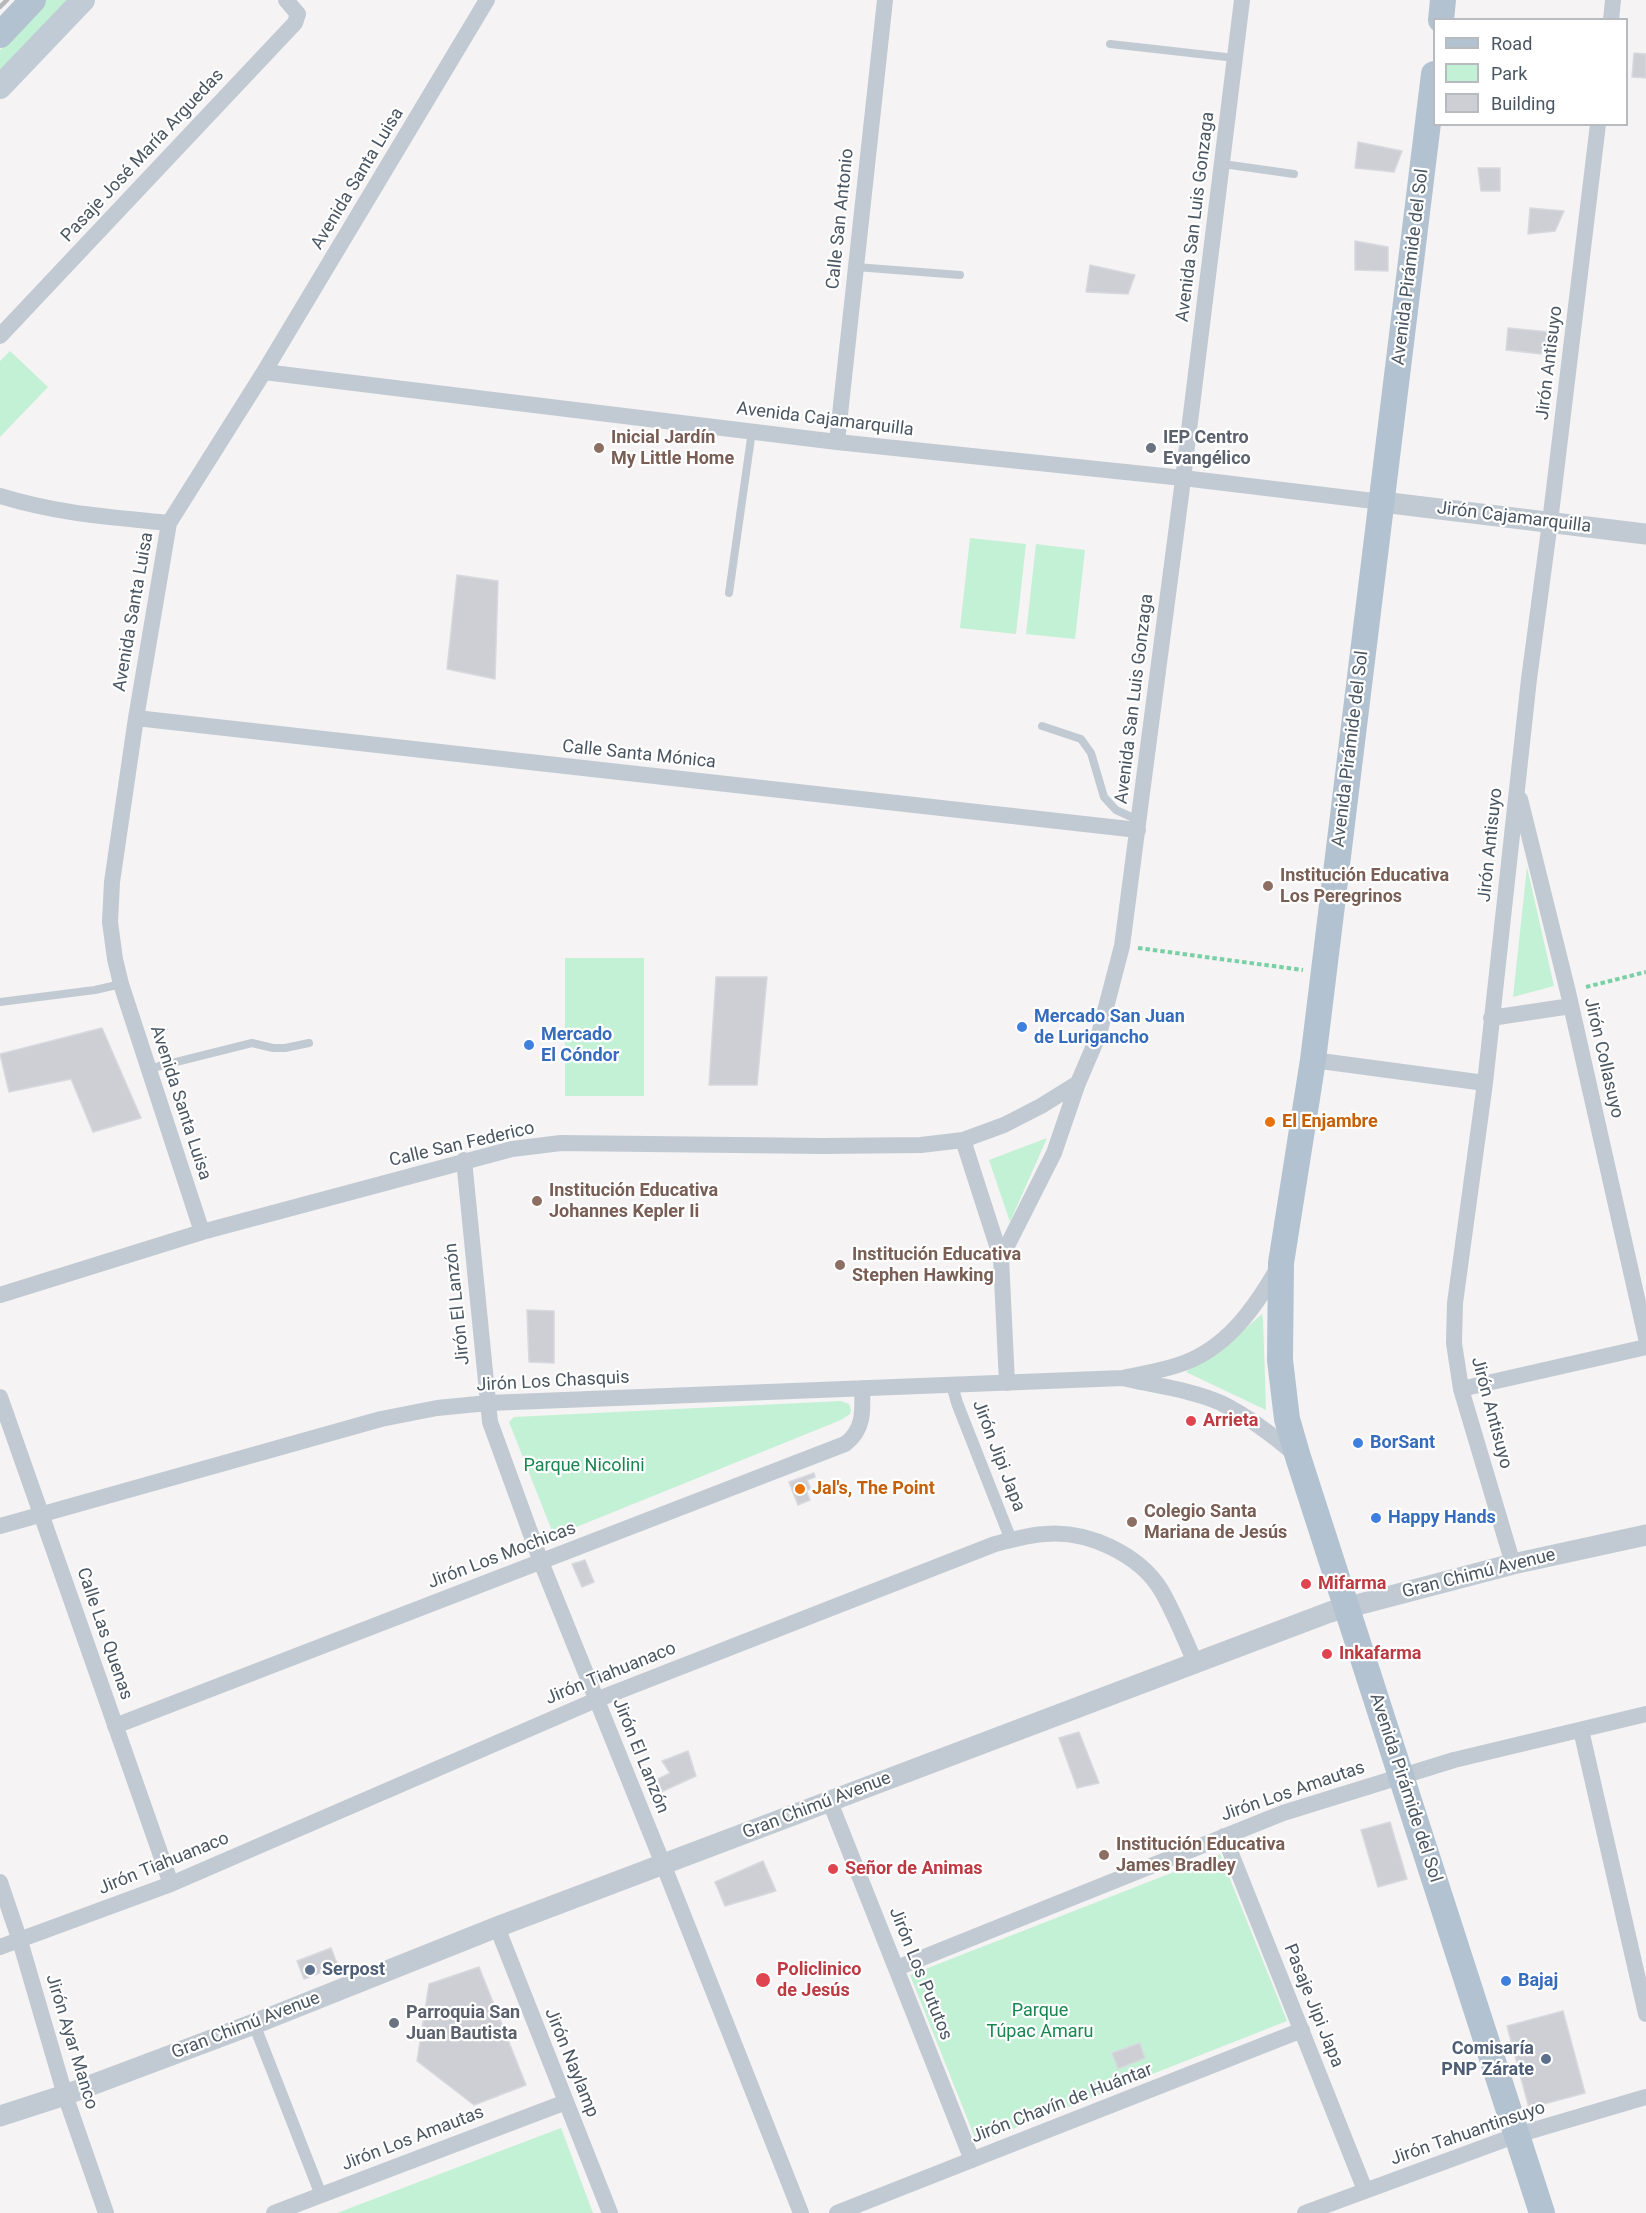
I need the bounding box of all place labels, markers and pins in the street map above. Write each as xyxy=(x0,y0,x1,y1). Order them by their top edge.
place label: Inicial Jardín My Little Home xyxy=(611,427,734,470)
place label: IEP Centro Evangélico xyxy=(1163,427,1251,470)
marker: Inicial Jardín My Little Home xyxy=(592,441,606,455)
marker: IEP Centro Evangélico xyxy=(1144,441,1158,455)
place label: Institución Educativa Los Peregrinos xyxy=(1280,865,1449,908)
marker: Institución Educativa Los Peregrinos xyxy=(1261,879,1275,893)
place label: Mercado San Juan de Lurigancho xyxy=(1034,1006,1185,1048)
marker: Mercado San Juan de Lurigancho xyxy=(1015,1020,1029,1034)
place label: Mercado El Cóndor xyxy=(541,1024,619,1066)
marker: Mercado El Cóndor xyxy=(522,1038,536,1052)
place label: El Enjambre xyxy=(1282,1111,1378,1133)
marker: El Enjambre xyxy=(1263,1115,1277,1129)
place label: Institución Educativa Johannes Kepler Ii xyxy=(549,1180,718,1222)
marker: Institución Educativa Johannes Kepler Ii xyxy=(530,1194,544,1208)
place label: Institución Educativa Stephen Hawking xyxy=(852,1244,1021,1286)
marker: Institución Educativa Stephen Hawking xyxy=(833,1258,847,1272)
place label: Arrieta xyxy=(1203,1410,1258,1432)
marker: Arrieta xyxy=(1184,1414,1198,1428)
place label: BorSant xyxy=(1370,1432,1435,1454)
marker: BorSant xyxy=(1351,1436,1365,1450)
place label: Jal's, The Point xyxy=(812,1478,935,1500)
marker: Jal's, The Point xyxy=(793,1482,807,1496)
place label: Colegio Santa Mariana de Jesús xyxy=(1144,1501,1287,1544)
place label: Happy Hands xyxy=(1388,1507,1496,1529)
marker: Happy Hands xyxy=(1369,1511,1383,1525)
marker: Colegio Santa Mariana de Jesús xyxy=(1125,1515,1139,1529)
place label: Mifarma xyxy=(1318,1573,1386,1595)
marker: Mifarma xyxy=(1299,1577,1313,1591)
place label: Inkafarma xyxy=(1339,1643,1421,1665)
marker: Inkafarma xyxy=(1320,1647,1334,1661)
place label: Institución Educativa James Bradley xyxy=(1116,1834,1285,1876)
marker: Institución Educativa James Bradley xyxy=(1097,1848,1111,1862)
place label: Señor de Animas xyxy=(845,1858,983,1880)
marker: Señor de Animas xyxy=(826,1862,840,1876)
place label: Serpost xyxy=(322,1959,385,1981)
place label: Policlinico de Jesús xyxy=(777,1959,861,2002)
marker: Serpost xyxy=(303,1963,317,1977)
place label: Bajaj xyxy=(1518,1970,1558,1992)
marker: Policlinico de Jesús xyxy=(754,1971,772,1989)
marker: Bajaj xyxy=(1499,1974,1513,1988)
place label: Parroquia San Juan Bautista xyxy=(406,2002,520,2044)
marker: Parroquia San Juan Bautista xyxy=(387,2016,401,2030)
place label: Comisaría PNP Zárate xyxy=(1441,2038,1534,2080)
marker: Comisaría PNP Zárate xyxy=(1539,2052,1553,2066)

